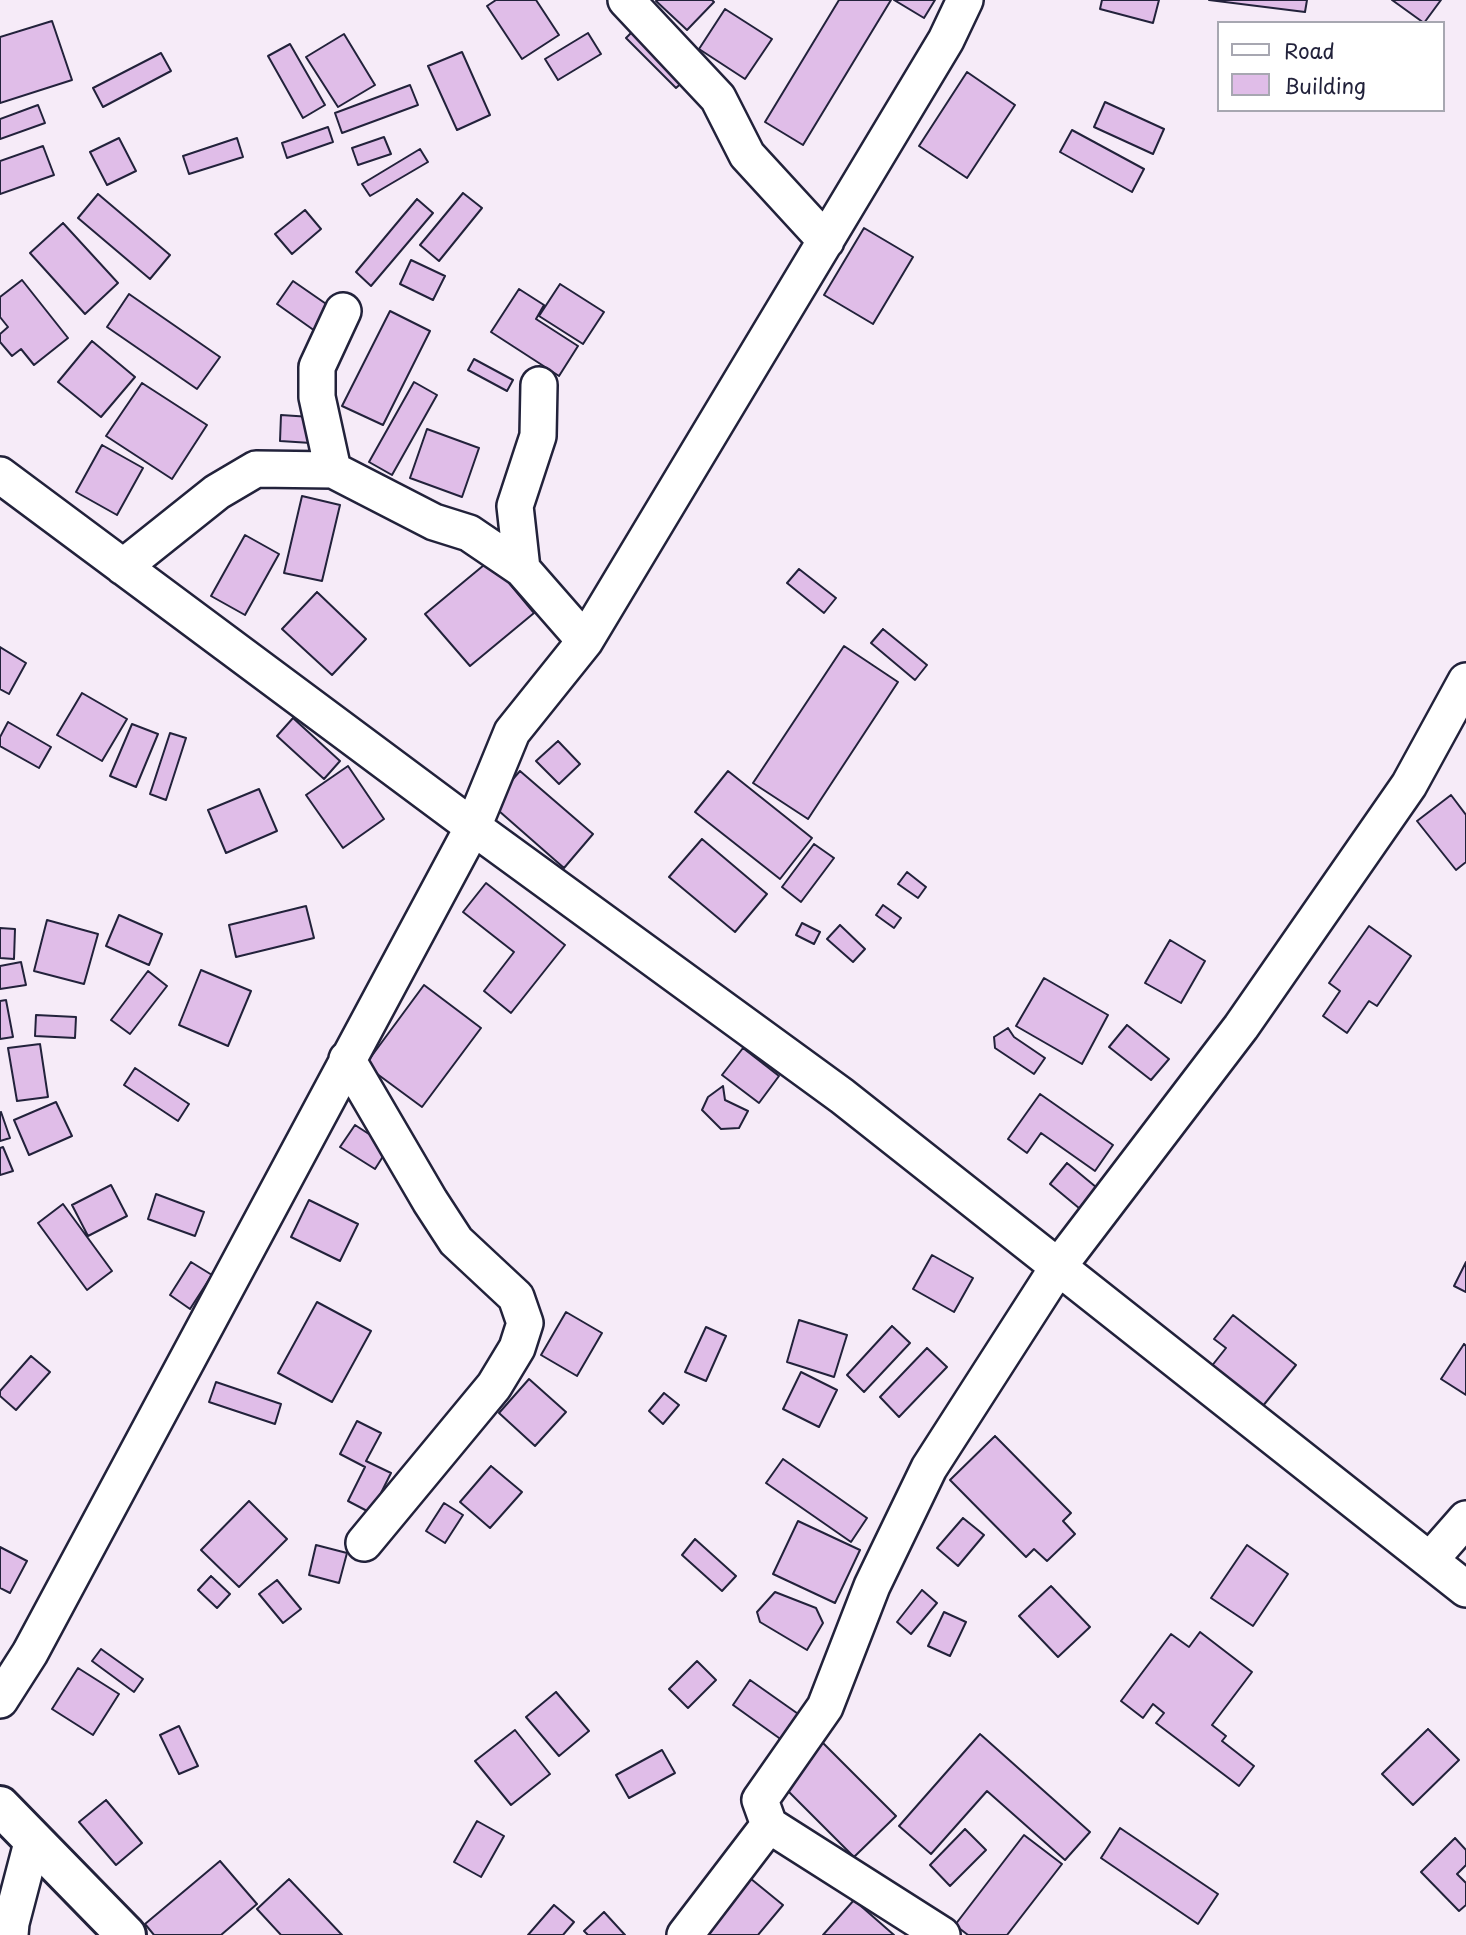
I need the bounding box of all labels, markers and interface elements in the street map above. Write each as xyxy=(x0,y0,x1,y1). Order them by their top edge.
legend xyxy=(1218,21,1445,112)
text: Road xyxy=(1284,34,1335,66)
text: Building xyxy=(1284,69,1366,101)

